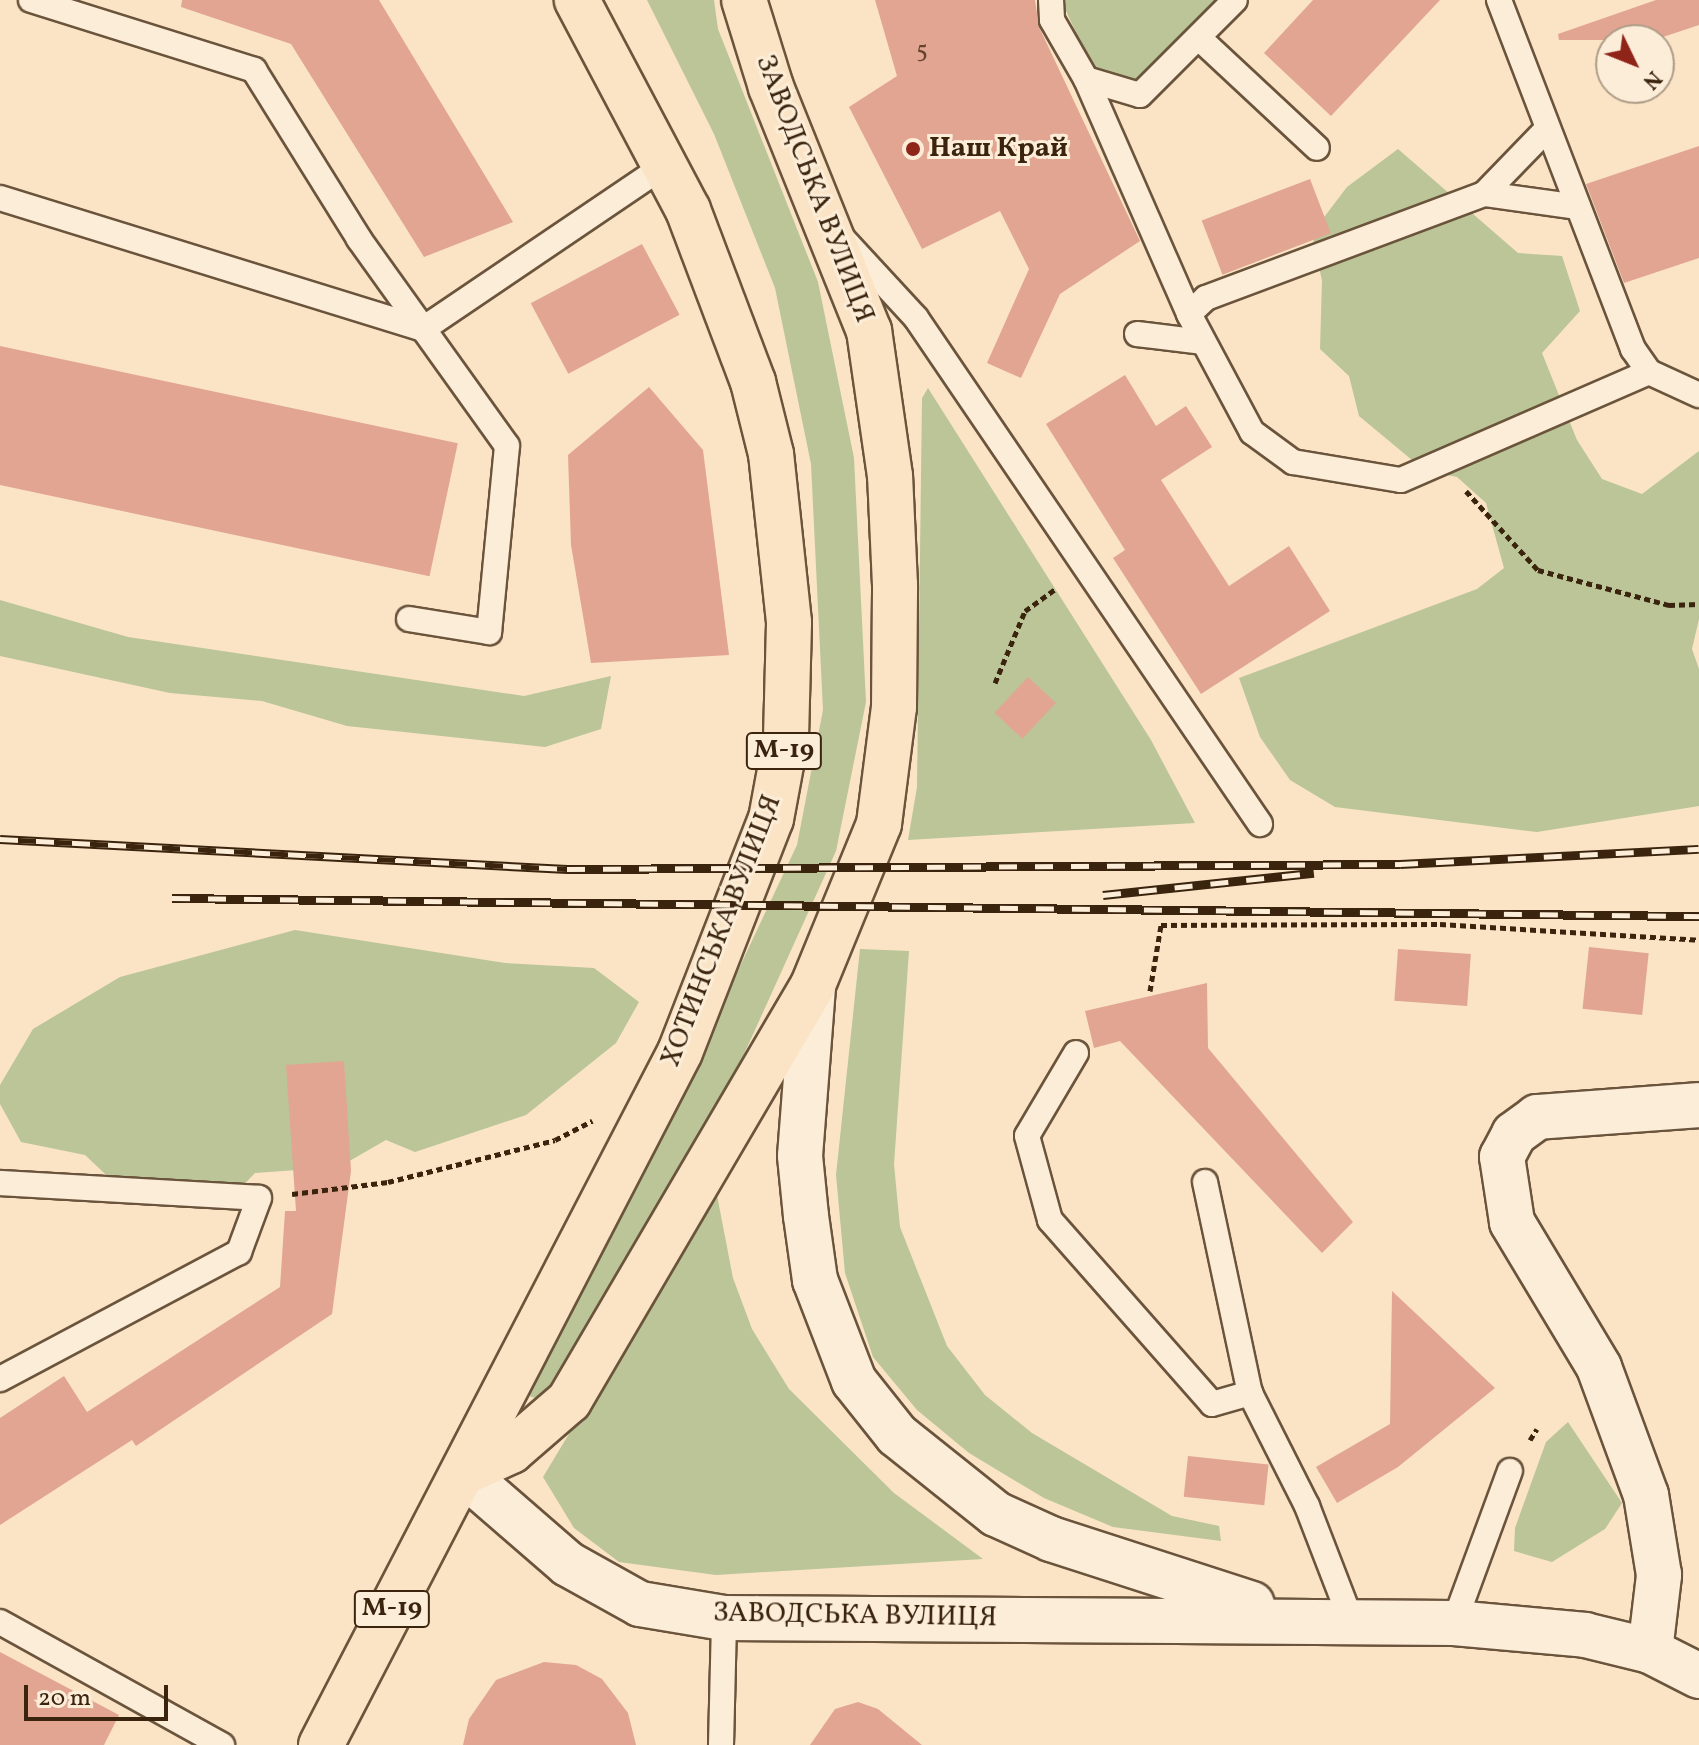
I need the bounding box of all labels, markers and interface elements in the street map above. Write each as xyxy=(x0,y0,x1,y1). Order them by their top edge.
north arrow xyxy=(1595,24,1675,104)
house number: 5 xyxy=(916,38,928,66)
street label: ЗАВОДСЬКА ВУЛИЦЯ xyxy=(747,50,881,328)
text: N xyxy=(1635,63,1668,96)
place label: Наш Край xyxy=(929,132,1068,166)
marker: Наш Край xyxy=(904,140,922,158)
road number: М-19 xyxy=(744,729,824,773)
street label: ХОТИНСЬКА ВУЛИЦЯ xyxy=(655,790,789,1072)
road number: М-19 xyxy=(352,1587,432,1631)
street label: ЗАВОДСЬКА ВУЛИЦЯ xyxy=(713,1597,997,1635)
scale bar xyxy=(28,1669,172,1719)
text: 20 m xyxy=(38,1682,91,1716)

